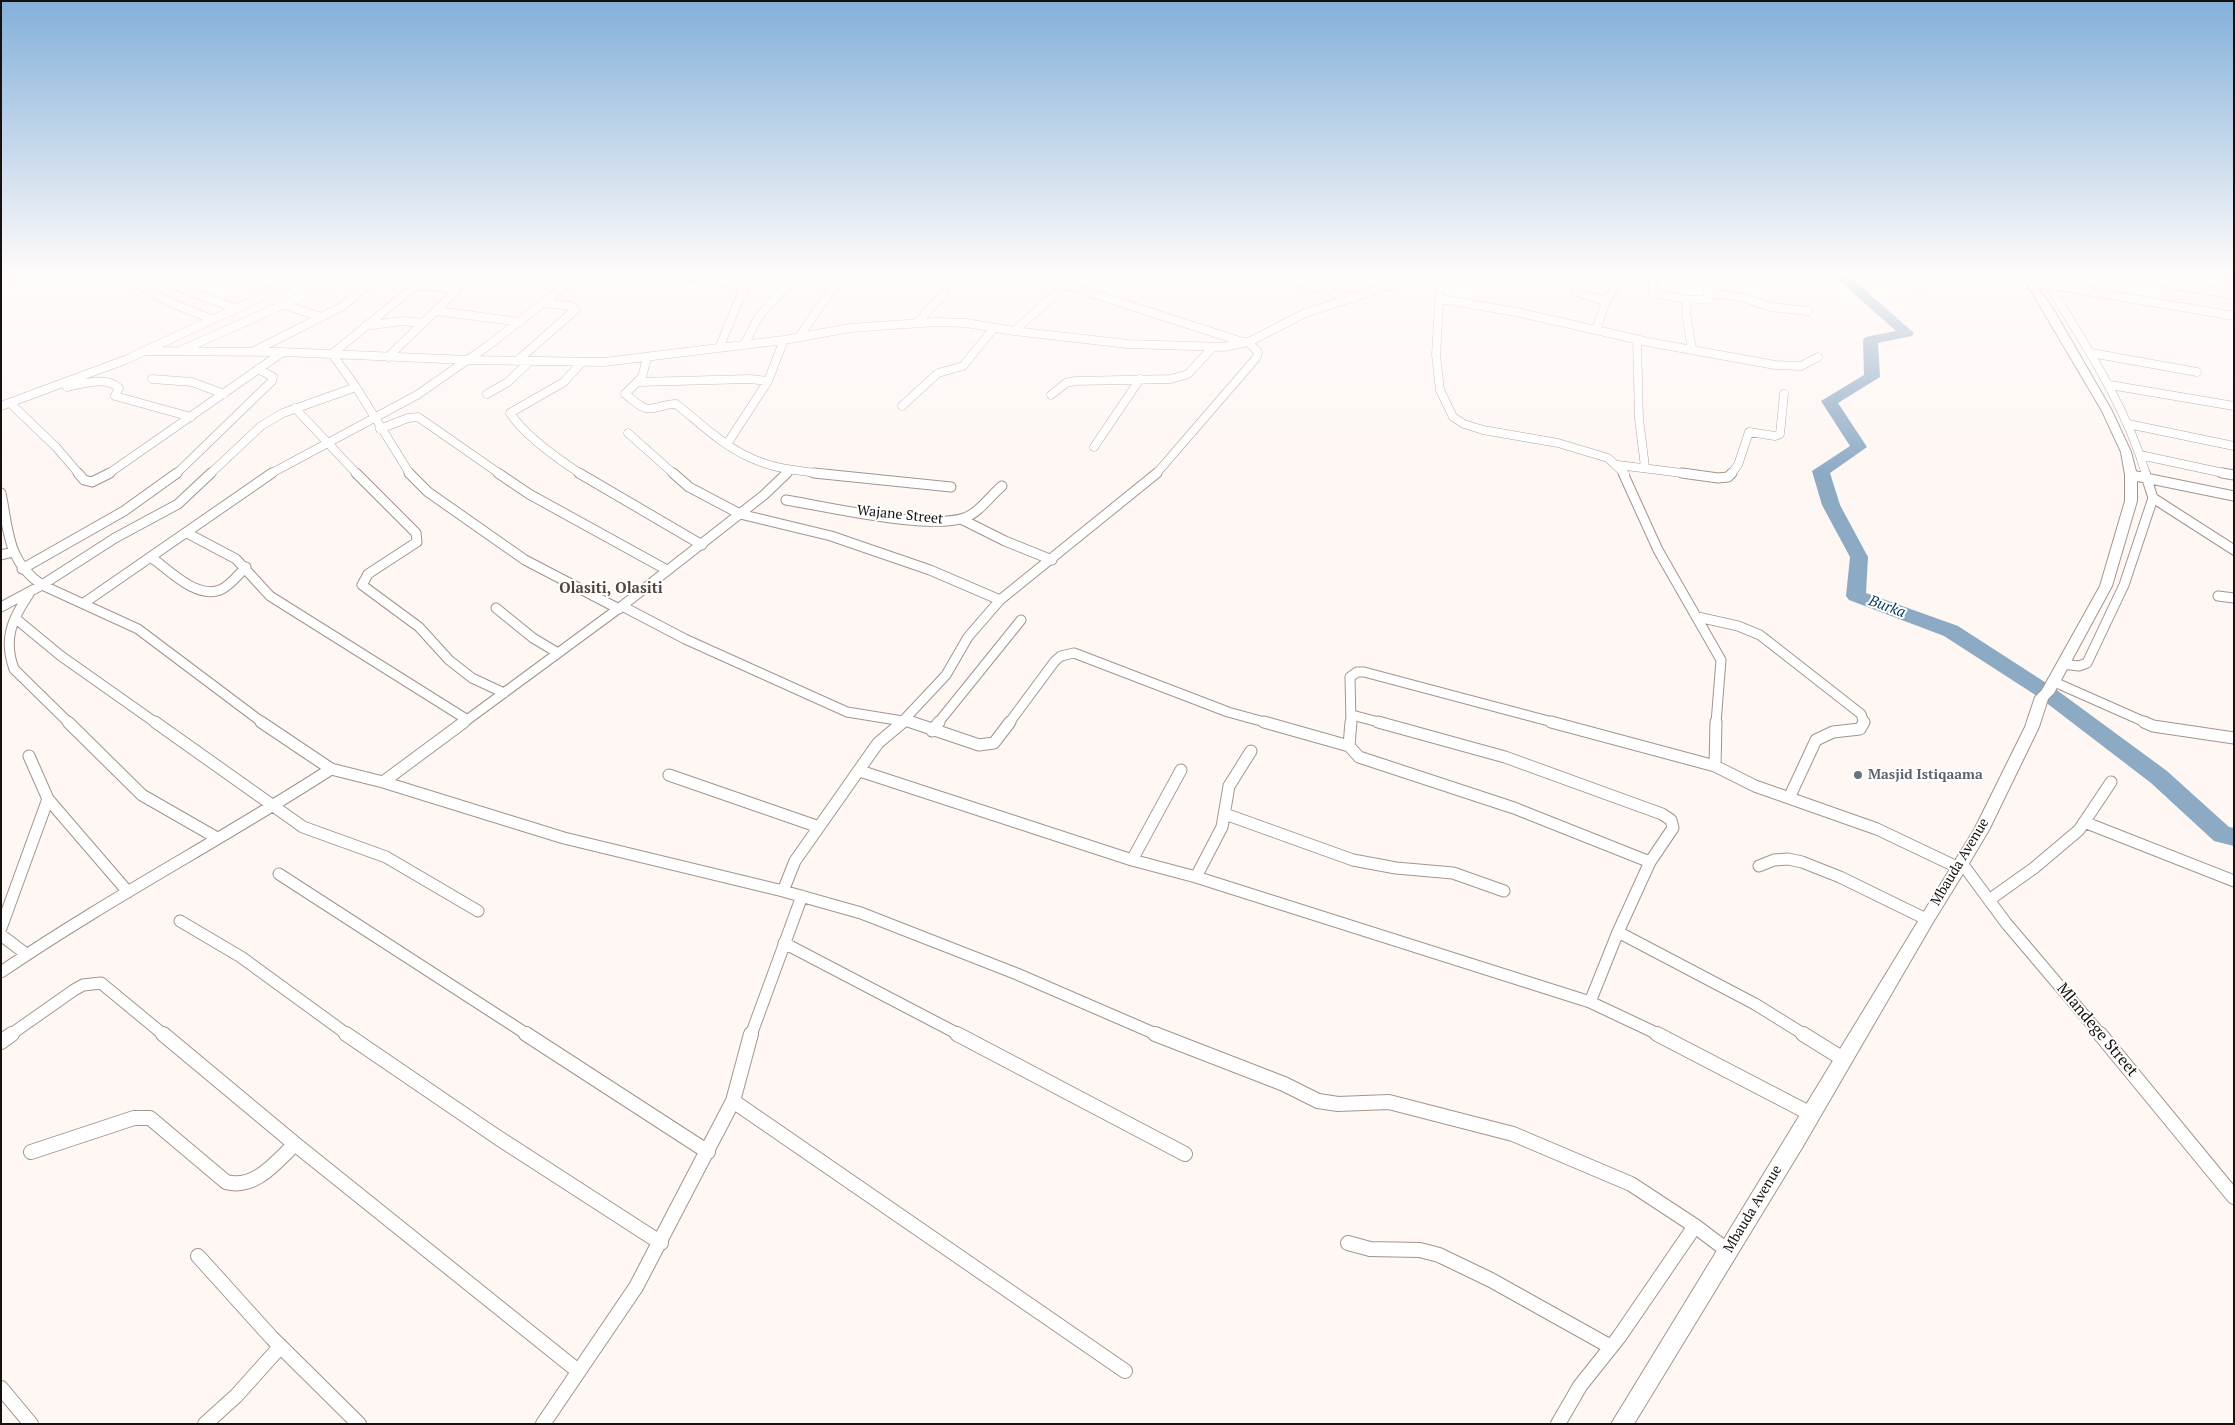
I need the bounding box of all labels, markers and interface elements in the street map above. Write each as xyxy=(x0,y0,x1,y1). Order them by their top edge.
street label: Wajane Street xyxy=(856,502,944,528)
district label: Olasiti, Olasiti xyxy=(559,580,663,598)
water label: Burka xyxy=(1866,592,1908,622)
place label: Masjid Istiqaama xyxy=(1868,767,1983,783)
marker: Masjid Istiqaama xyxy=(1852,769,1864,781)
street label: Mbauda Avenue xyxy=(1927,815,1993,909)
street label: Mlandege Street xyxy=(2052,979,2142,1081)
street label: Mbauda Avenue xyxy=(1720,1162,1786,1256)

